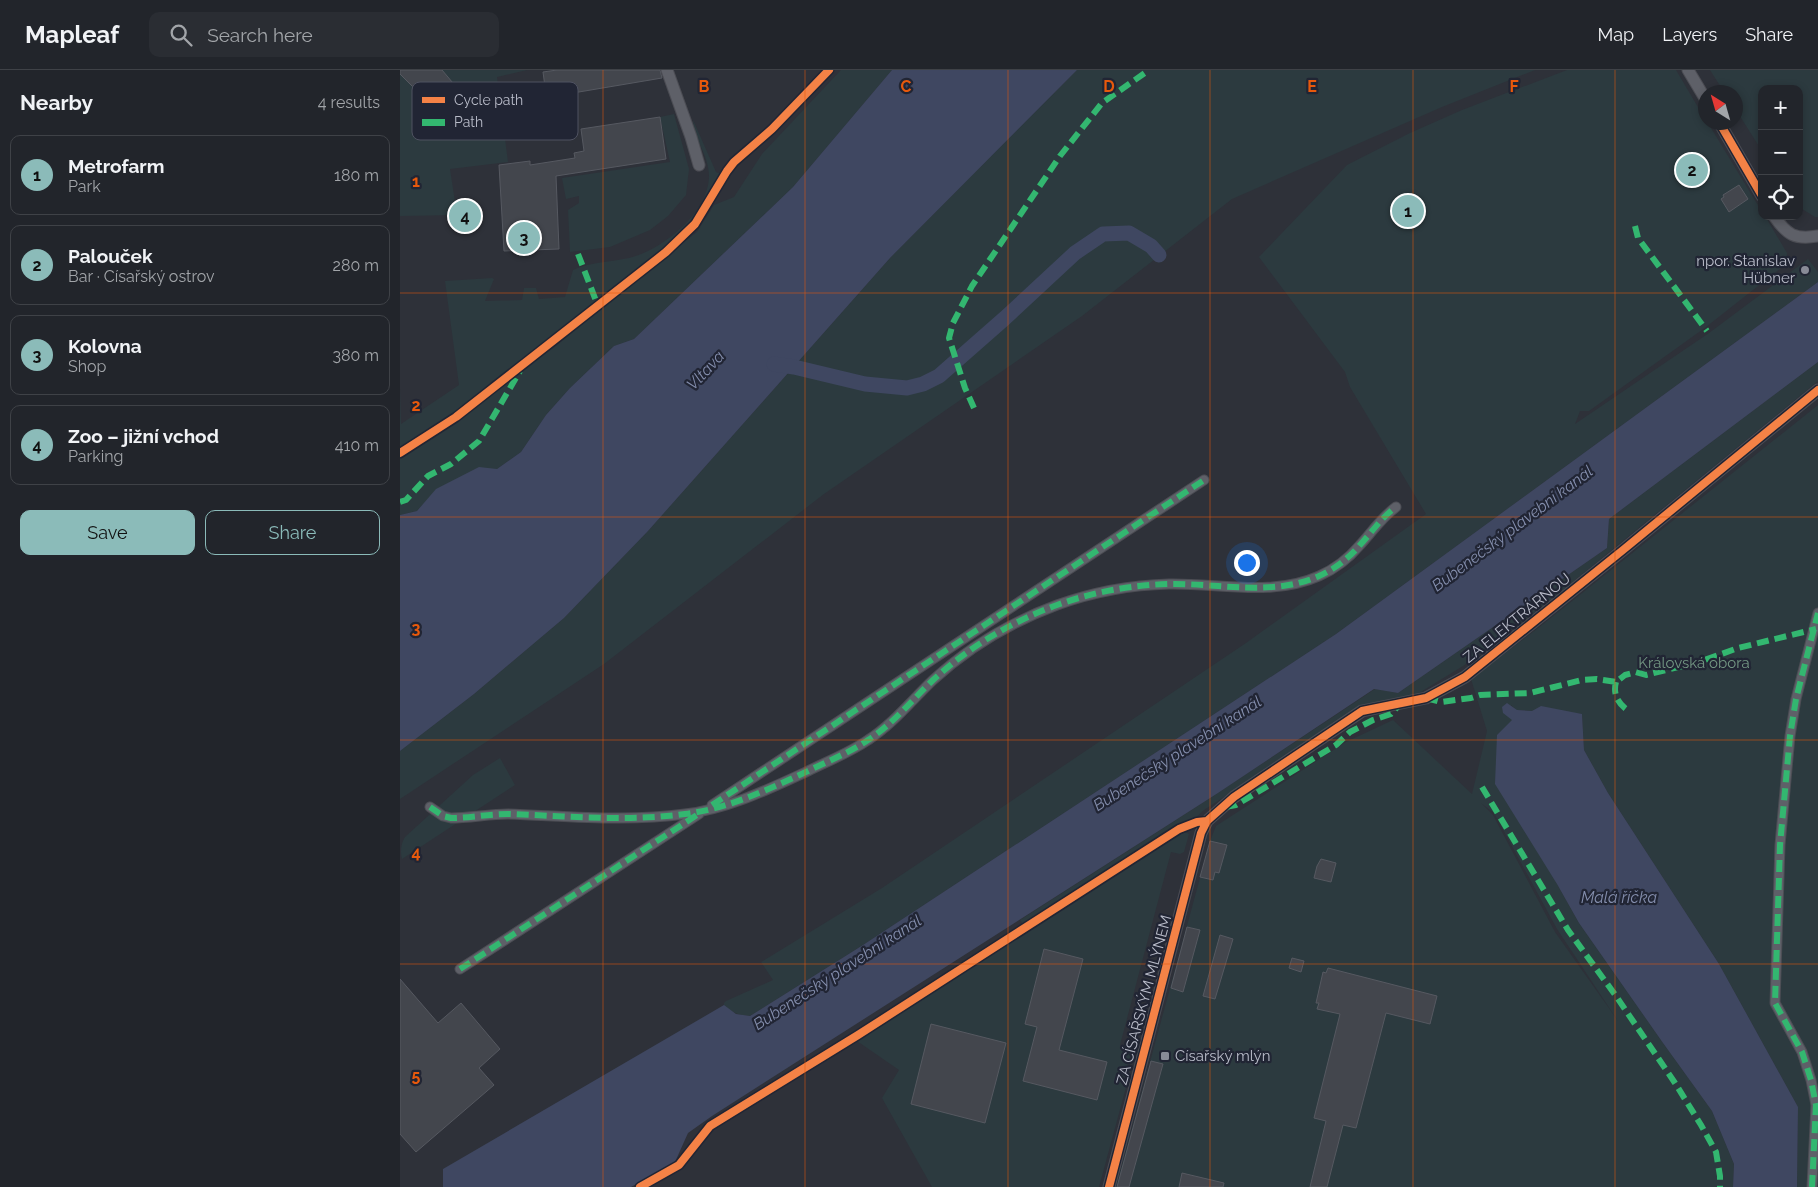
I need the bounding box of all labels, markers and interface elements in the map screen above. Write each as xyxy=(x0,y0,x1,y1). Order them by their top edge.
search box xyxy=(149,12,499,57)
text: Mapleaf xyxy=(25,20,119,49)
icon: search xyxy=(167,21,195,49)
text: Search here xyxy=(207,24,313,46)
text: Map xyxy=(1598,24,1634,45)
text: Layers xyxy=(1662,24,1717,45)
text: Share xyxy=(1745,24,1793,45)
text: B xyxy=(699,77,710,96)
text: C xyxy=(901,77,912,96)
text: D xyxy=(1103,77,1115,96)
text: E xyxy=(1307,77,1317,96)
text: F xyxy=(1509,77,1519,96)
legend xyxy=(412,82,578,140)
north arrow xyxy=(1698,85,1743,130)
map controls xyxy=(1758,85,1803,220)
button: + xyxy=(1758,85,1803,130)
text: Nearby xyxy=(20,90,93,115)
text: Cycle path xyxy=(454,92,523,108)
text: 4 results xyxy=(318,93,380,112)
text: Path xyxy=(454,114,483,130)
button: − xyxy=(1758,130,1803,175)
pin: 2 xyxy=(1676,151,1708,189)
text: Metrofarm xyxy=(68,155,164,177)
text: 1 xyxy=(33,166,41,185)
text: 180 m xyxy=(334,166,379,185)
text: 1 xyxy=(412,172,420,191)
button: locate xyxy=(1758,175,1803,220)
text: Park xyxy=(68,177,101,196)
pin: 1 xyxy=(1392,192,1424,230)
pin: 4 xyxy=(449,197,481,235)
pin: 3 xyxy=(508,219,540,257)
text: Palouček xyxy=(68,245,153,267)
place label: npor. Stanislav Hübner xyxy=(1696,252,1796,287)
text: 2 xyxy=(32,256,42,275)
text: 280 m xyxy=(333,256,379,275)
marker: npor. Stanislav Hübner xyxy=(1799,264,1811,276)
text: Bar · Císařský ostrov xyxy=(68,267,215,286)
text: Kolovna xyxy=(68,335,142,357)
text: 3 xyxy=(33,346,41,365)
text: 380 m xyxy=(332,346,379,365)
water label: Vltava xyxy=(683,347,728,394)
text: Shop xyxy=(68,357,106,376)
text: 2 xyxy=(411,396,421,415)
text: Zoo – jižní vchod xyxy=(68,425,219,447)
text: 4 xyxy=(32,436,42,455)
text: 410 m xyxy=(335,436,379,455)
text: Parking xyxy=(68,447,123,466)
water label: Bubenečský plavební kanál xyxy=(1428,462,1597,595)
button: Save xyxy=(20,510,195,555)
button: Share xyxy=(205,510,380,555)
your location xyxy=(1234,550,1260,576)
street label: ZA ELEKTRÁRNOU xyxy=(1460,569,1574,667)
text: 3 xyxy=(412,619,421,638)
park label: Královská obora xyxy=(1638,654,1750,672)
water label: Bubenečský plavební kanál xyxy=(1090,692,1265,815)
text: 4 xyxy=(411,843,421,862)
water label: Malá říčka xyxy=(1581,888,1657,907)
water label: Bubenečský plavební kanál xyxy=(750,911,925,1034)
street label: ZA CÍSAŘSKÝM MLÝNEM xyxy=(1112,913,1175,1087)
place label: Císařský mlýn xyxy=(1175,1047,1270,1065)
marker: Císařský mlýn xyxy=(1159,1050,1171,1062)
text: 5 xyxy=(412,1066,421,1085)

